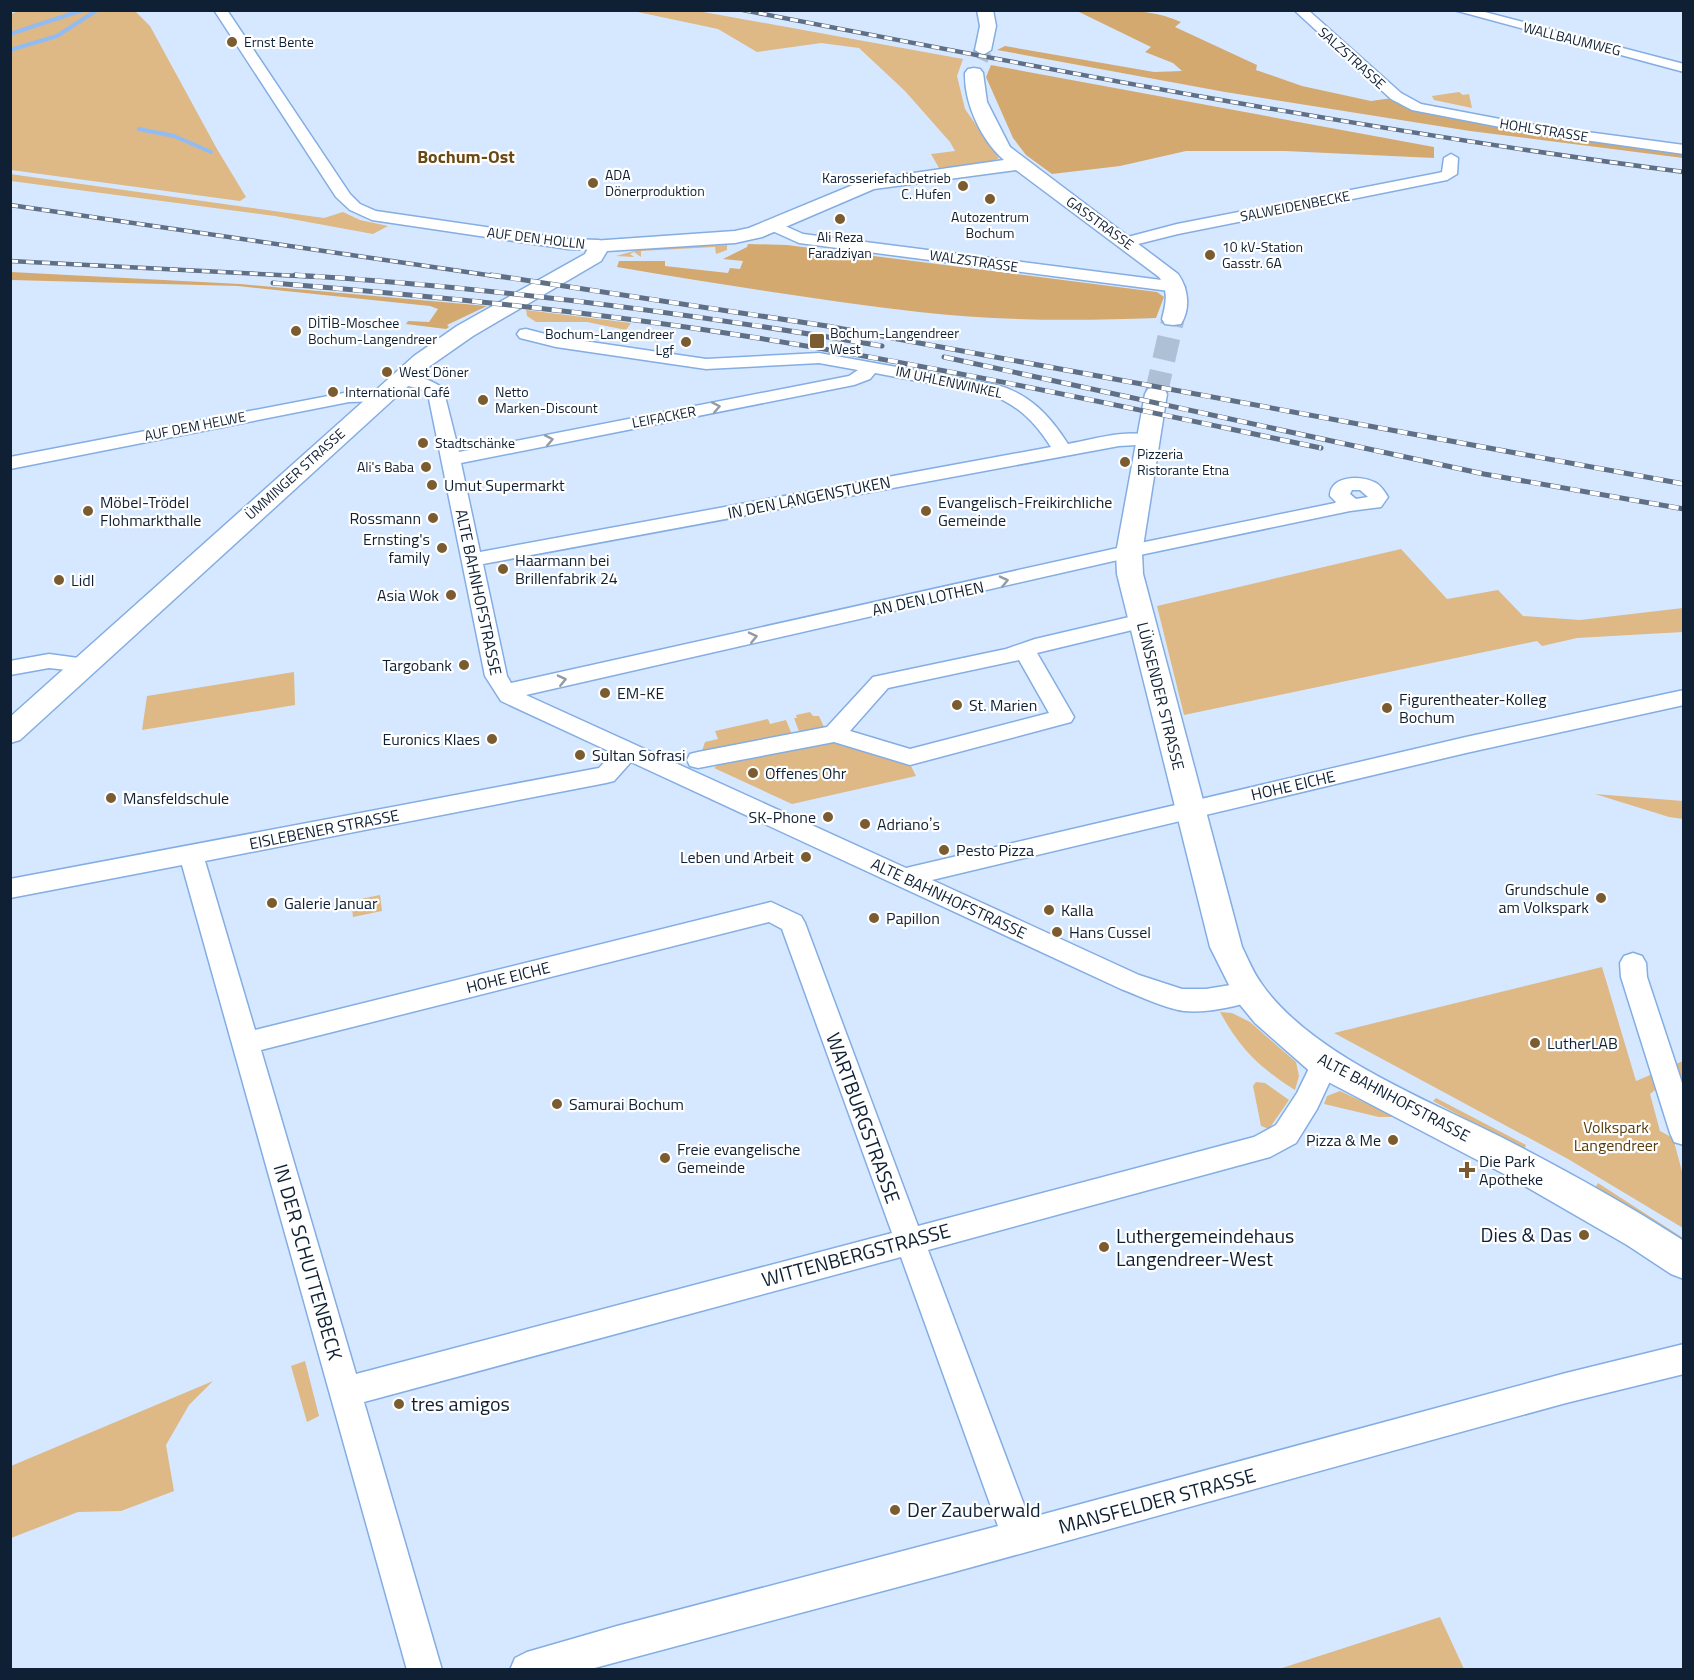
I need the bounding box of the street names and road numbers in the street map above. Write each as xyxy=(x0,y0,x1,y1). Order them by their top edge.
street label: WALLBAUMWEG xyxy=(1521,16,1623,61)
street label: SALZSTRASSE xyxy=(1314,22,1391,94)
street label: HOHLSTRASSE xyxy=(1498,112,1590,147)
street label: SALWEIDENBECKE xyxy=(1238,185,1352,226)
street label: GASSTRASSE xyxy=(1062,191,1139,254)
street label: AUF DEN HOLLN xyxy=(486,221,586,254)
street label: WALZSTRASSE xyxy=(928,244,1020,277)
street label: IM UHLENWINKEL xyxy=(894,360,1005,403)
street label: LEIFACKER xyxy=(630,400,698,433)
street label: AUF DEM HELWE xyxy=(142,405,248,446)
street label: ÜMMINGER STRASSE xyxy=(240,423,350,524)
street label: IN DEN LANGENSTUKEN xyxy=(725,469,893,525)
street label: ALTE BAHNHOFSTRASSE xyxy=(450,507,508,677)
street label: AN DEN LOTHEN xyxy=(870,574,986,622)
street label: LÜNSENDER STRASSE xyxy=(1131,619,1191,773)
street label: HOHE EICHE xyxy=(1249,764,1338,806)
street label: EISLEBENER STRASSE xyxy=(247,803,401,855)
street label: ALTE BAHNHOFSTRASSE xyxy=(867,851,1031,945)
street label: HOHE EICHE xyxy=(464,955,553,999)
street label: WARTBURGSTRASSE xyxy=(818,1028,909,1208)
street label: ALTE BAHNHOFSTRASSE xyxy=(1314,1047,1475,1147)
street label: IN DER SCHUTTENBECK xyxy=(266,1160,351,1364)
street label: WITTENBERGSTRASSE xyxy=(758,1214,954,1295)
street label: MANSFELDER STRASSE xyxy=(1055,1459,1259,1542)

